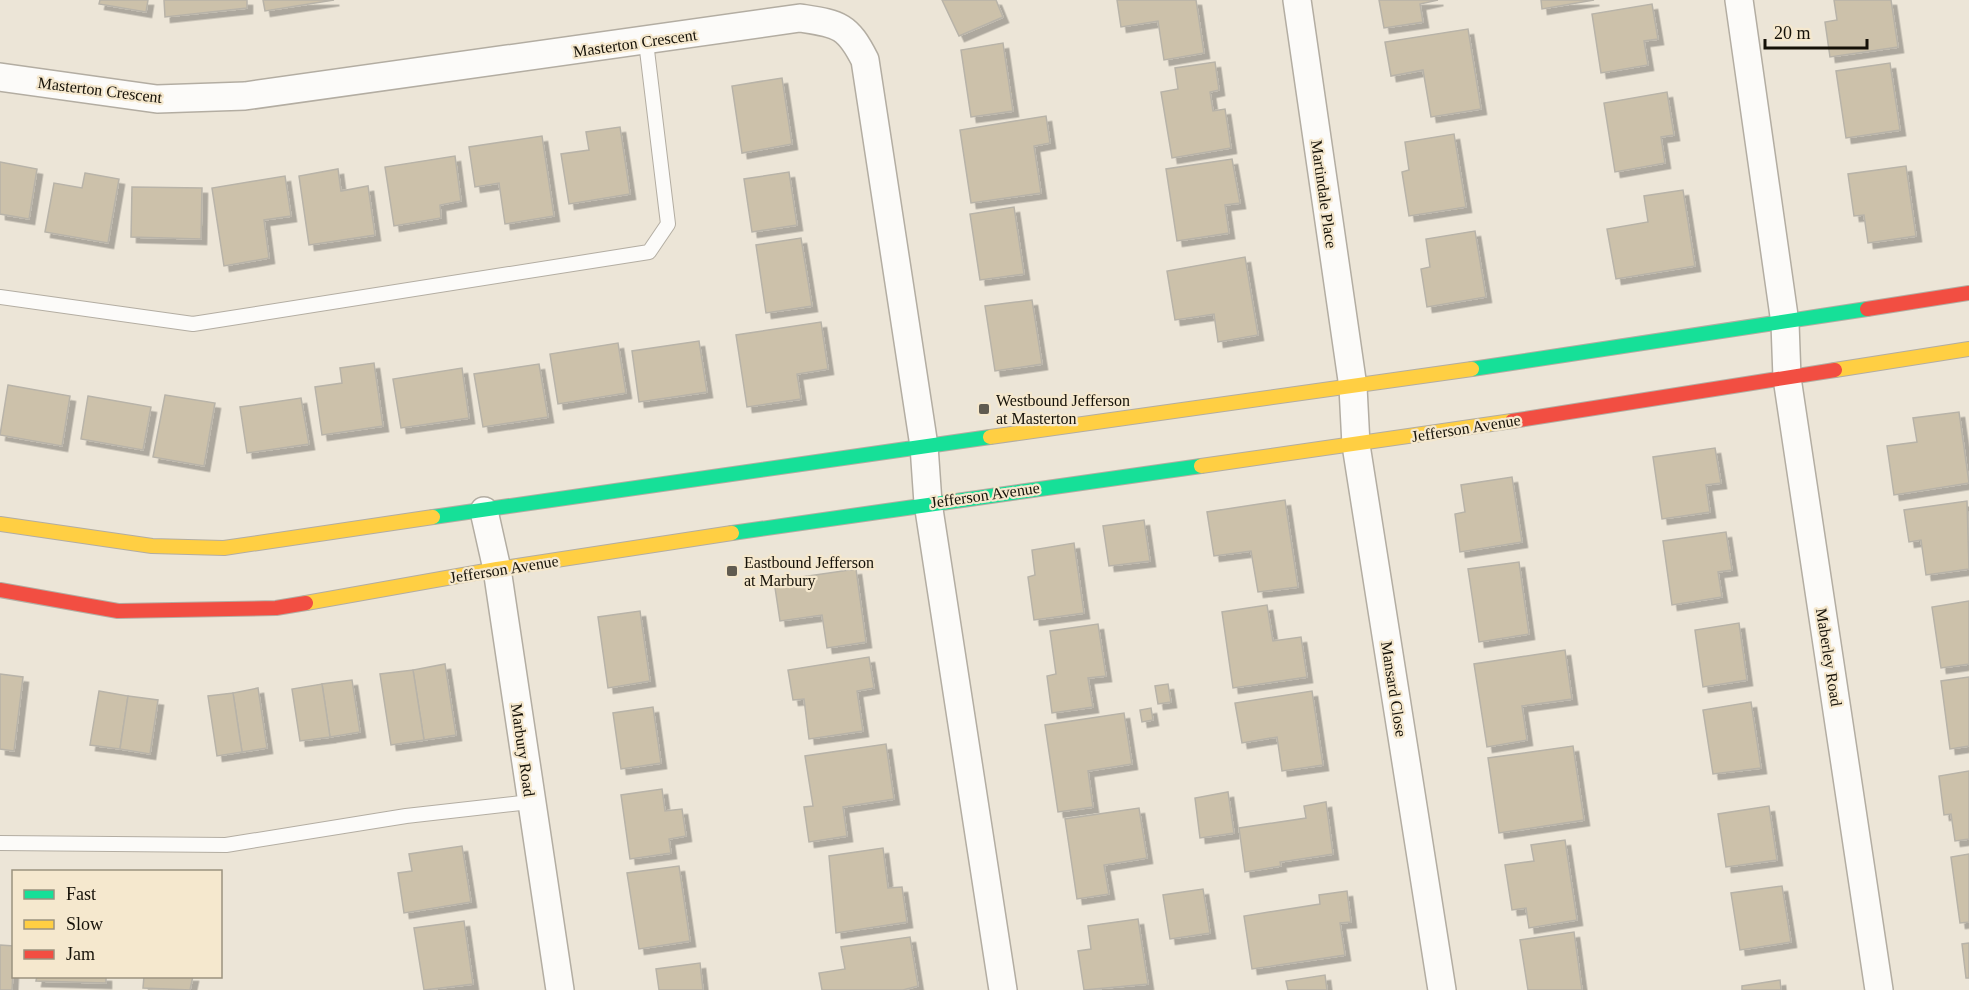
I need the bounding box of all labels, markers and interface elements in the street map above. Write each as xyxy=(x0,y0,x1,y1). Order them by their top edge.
scale bar xyxy=(1765,12,1867,50)
text: 20 m xyxy=(1774,23,1811,43)
street label: Masterton Crescent xyxy=(572,26,699,60)
street label: Masterton Crescent xyxy=(37,74,164,106)
street label: Martindale Place xyxy=(1308,139,1340,249)
place label: Westbound Jefferson at Masterton xyxy=(996,392,1130,427)
marker: Westbound Jefferson at Masterton xyxy=(977,402,991,416)
street label: Jefferson Avenue xyxy=(1410,411,1522,445)
street label: Jefferson Avenue xyxy=(929,479,1041,511)
street label: Jefferson Avenue xyxy=(448,552,560,586)
place label: Eastbound Jefferson at Marbury xyxy=(744,554,874,590)
marker: Eastbound Jefferson at Marbury xyxy=(725,564,739,578)
street label: Maberley Road xyxy=(1812,607,1845,707)
street label: Mansard Close xyxy=(1378,640,1410,738)
street label: Marbury Road xyxy=(507,702,538,798)
legend xyxy=(12,870,222,978)
text: Fast xyxy=(66,884,96,904)
text: Slow xyxy=(66,914,103,934)
text: Jam xyxy=(66,944,95,964)

